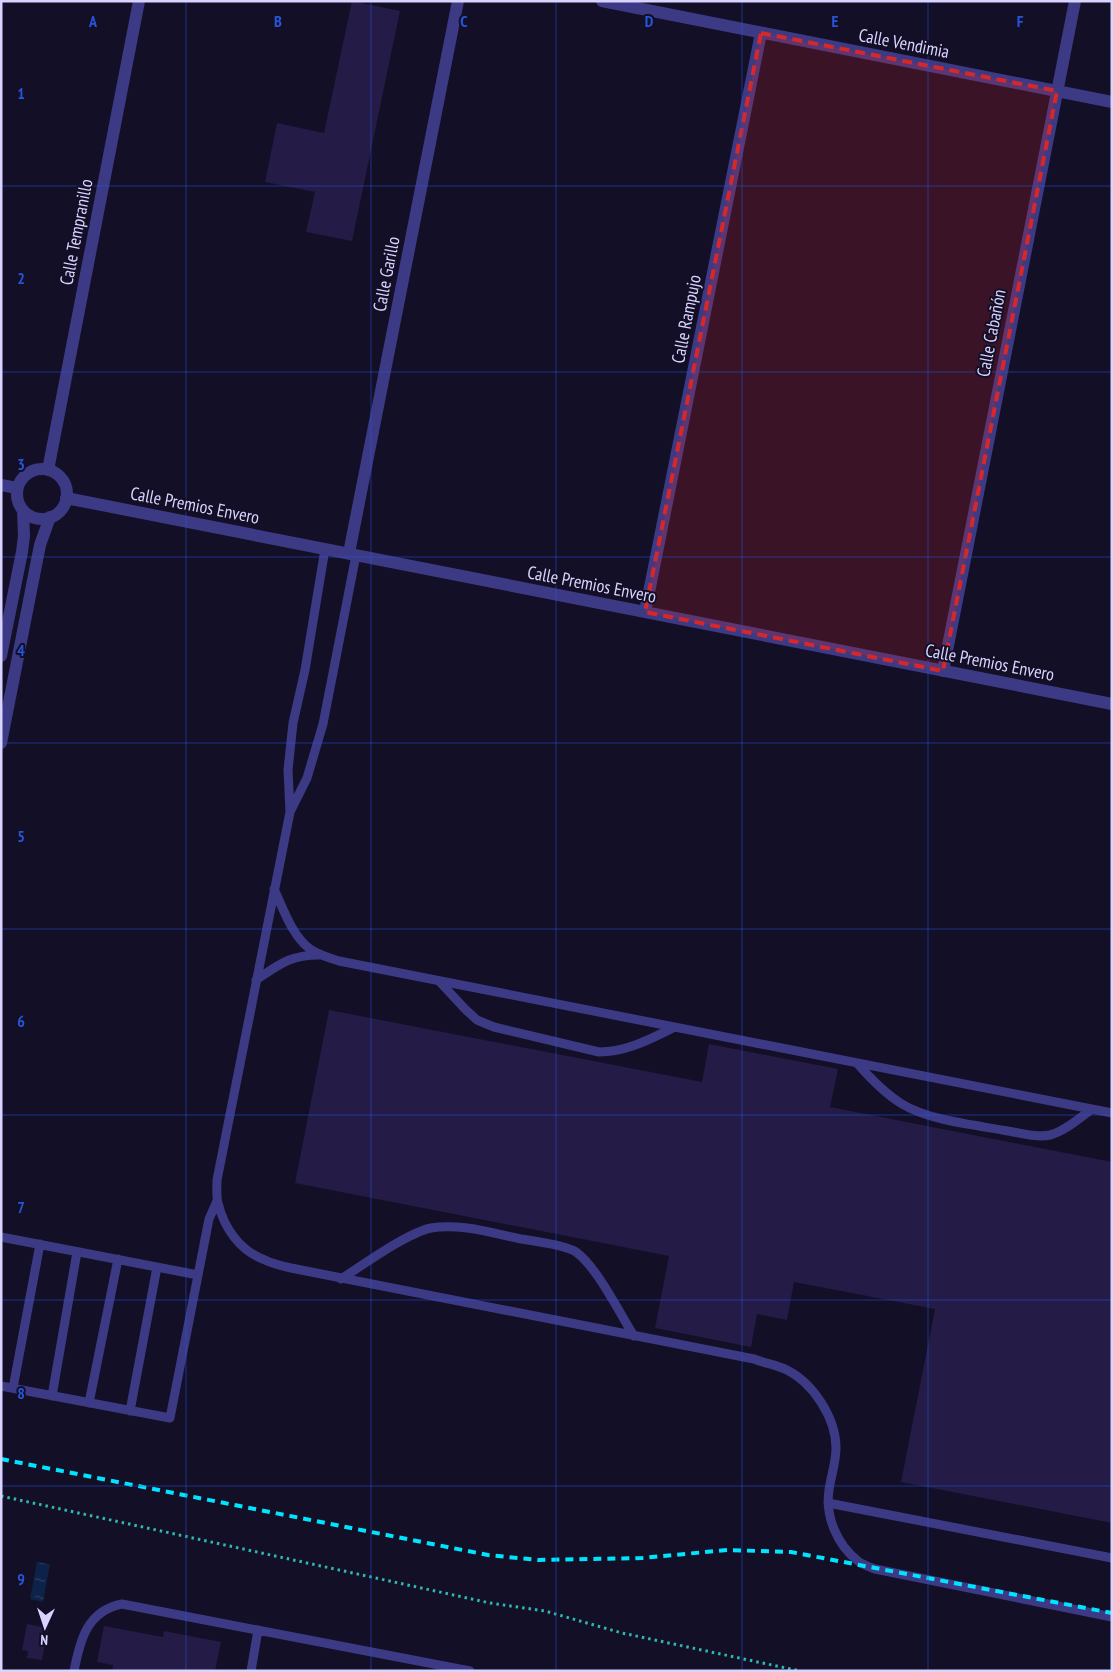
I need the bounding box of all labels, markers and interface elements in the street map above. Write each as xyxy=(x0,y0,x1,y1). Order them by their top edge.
text: A xyxy=(88,11,98,31)
text: B xyxy=(274,11,282,31)
text: C xyxy=(460,11,468,31)
text: D xyxy=(645,11,654,31)
text: E xyxy=(832,11,839,31)
text: F xyxy=(1017,11,1024,31)
street label: Calle Vendimia xyxy=(857,23,951,63)
text: 1 xyxy=(17,83,25,103)
street label: Calle Tempranillo xyxy=(54,177,98,287)
street label: Calle Garillo xyxy=(367,234,405,313)
text: 2 xyxy=(17,268,25,288)
street label: Calle Rampujo xyxy=(666,273,706,365)
street label: Calle Cabañón xyxy=(971,287,1011,379)
text: 3 xyxy=(17,454,25,474)
street label: Calle Premios Envero xyxy=(129,481,262,529)
street label: Calle Premios Envero xyxy=(526,560,659,608)
street label: Calle Premios Envero xyxy=(924,638,1057,686)
text: 4 xyxy=(17,640,25,660)
text: 5 xyxy=(17,826,25,846)
text: 6 xyxy=(17,1011,25,1031)
text: 7 xyxy=(17,1197,25,1217)
text: 8 xyxy=(17,1383,25,1403)
text: 9 xyxy=(17,1569,25,1589)
north arrow xyxy=(20,1602,70,1652)
text: N xyxy=(40,1631,49,1649)

